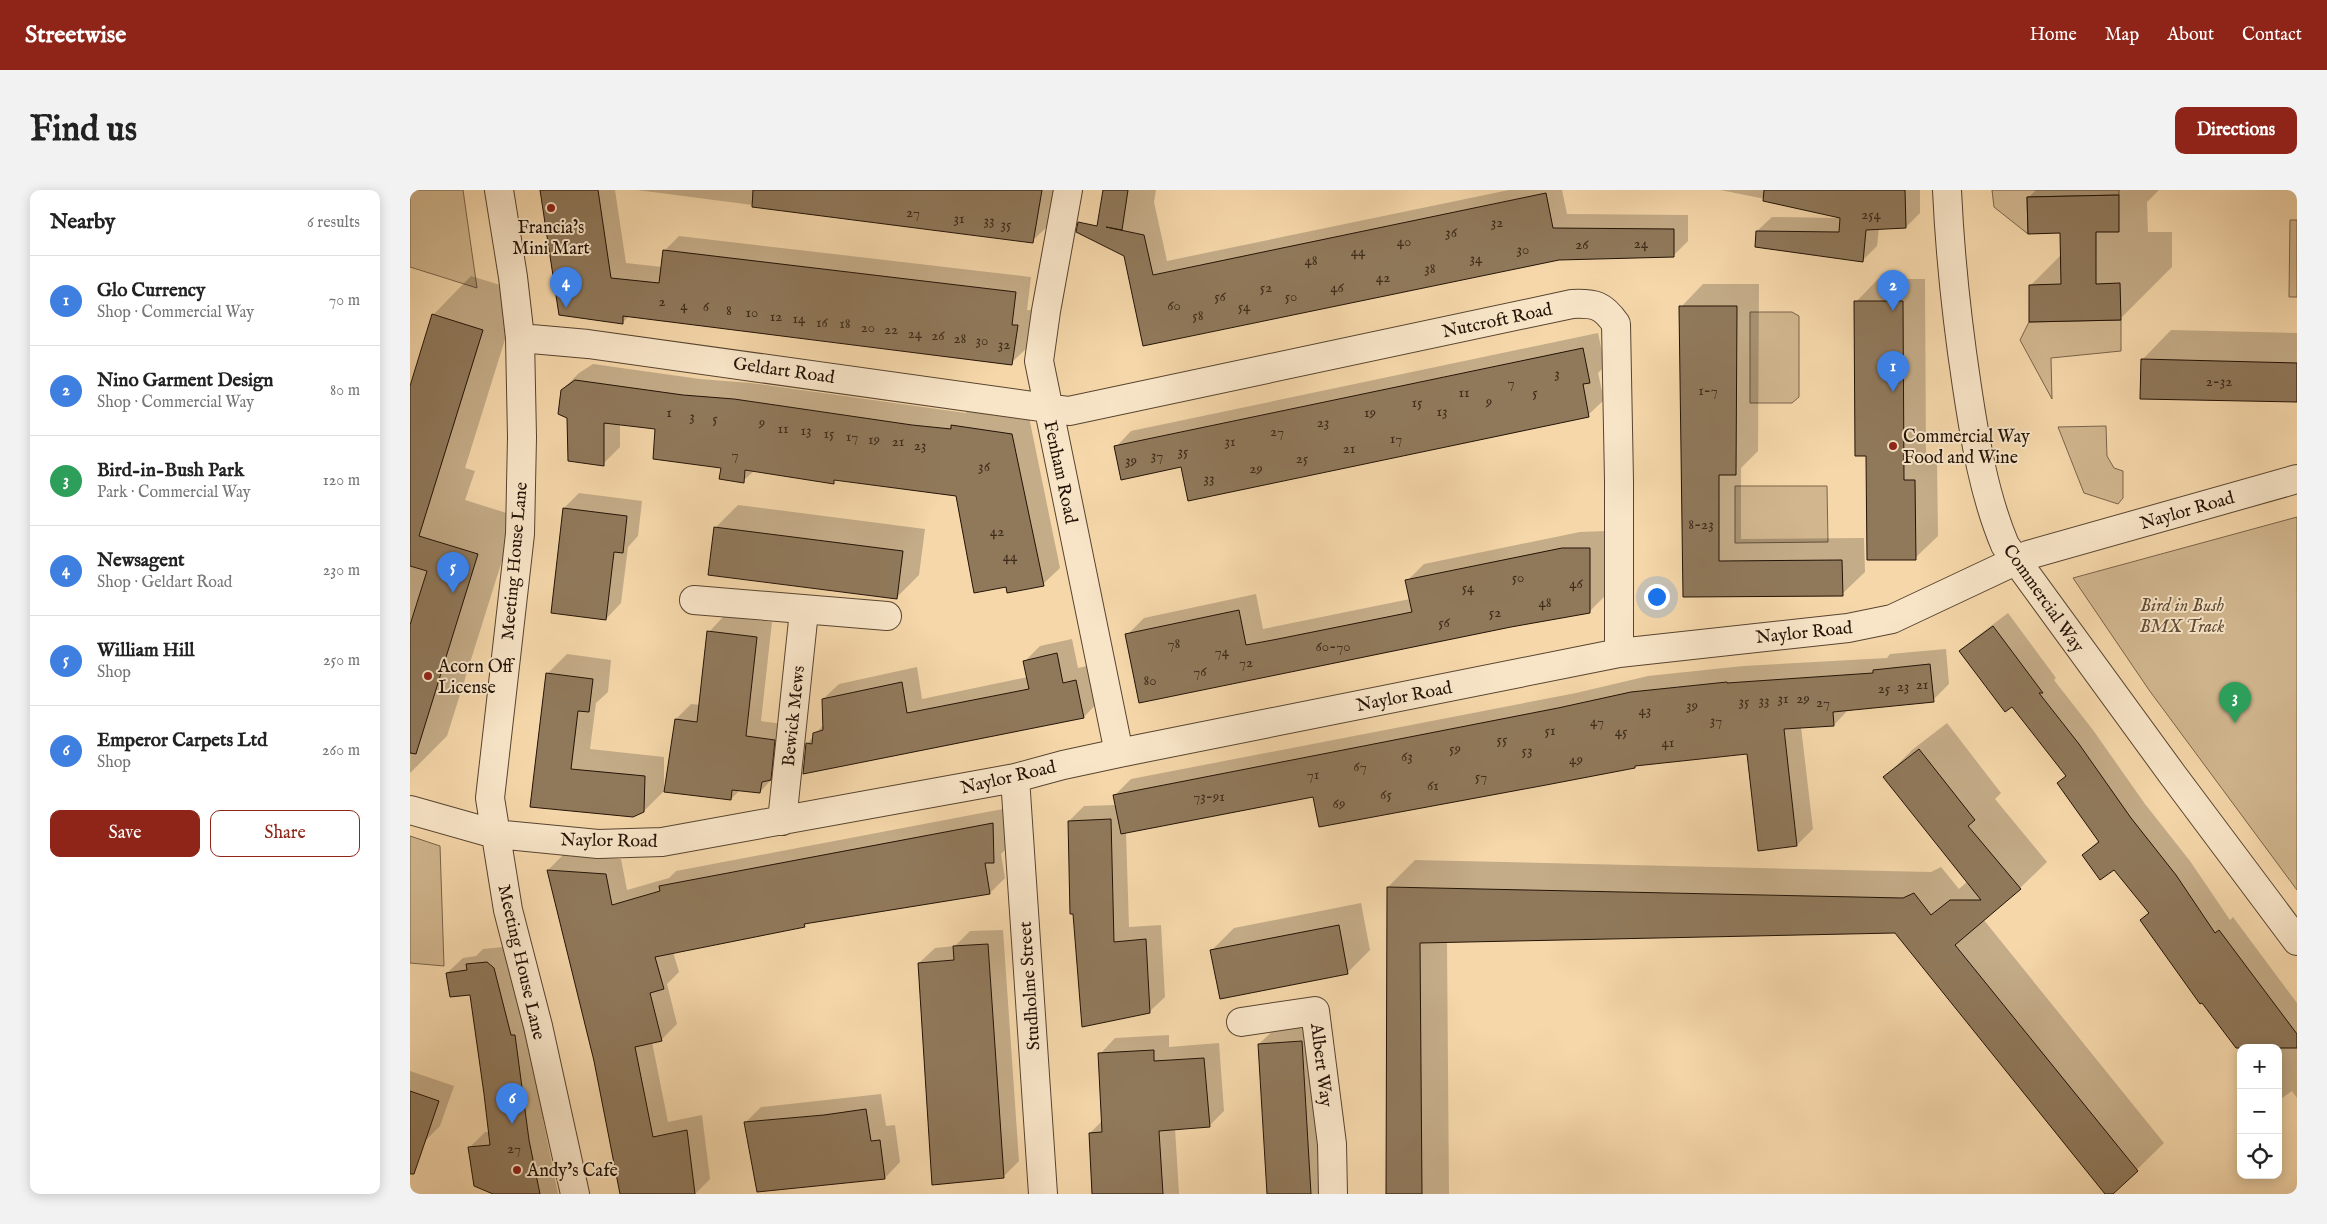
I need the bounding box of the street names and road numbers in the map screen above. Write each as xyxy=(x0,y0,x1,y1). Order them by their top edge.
street label: Nutcroft Road xyxy=(1440,299,1555,344)
street label: Geldart Road xyxy=(732,353,836,390)
street label: Fenham Road xyxy=(1037,419,1082,526)
street label: Meeting House Lane xyxy=(497,481,534,641)
street label: Naylor Road xyxy=(2138,487,2238,536)
street label: Commercial Way xyxy=(1997,540,2089,658)
street label: Naylor Road xyxy=(1755,617,1854,650)
street label: Bewick Mews xyxy=(778,665,811,768)
street label: Naylor Road xyxy=(1354,677,1455,718)
street label: Naylor Road xyxy=(958,756,1059,801)
street label: Naylor Road xyxy=(560,829,658,854)
street label: Meeting House Lane xyxy=(491,882,550,1042)
street label: Studholme Street xyxy=(1015,921,1046,1051)
street label: Albert Way xyxy=(1304,1021,1337,1109)

